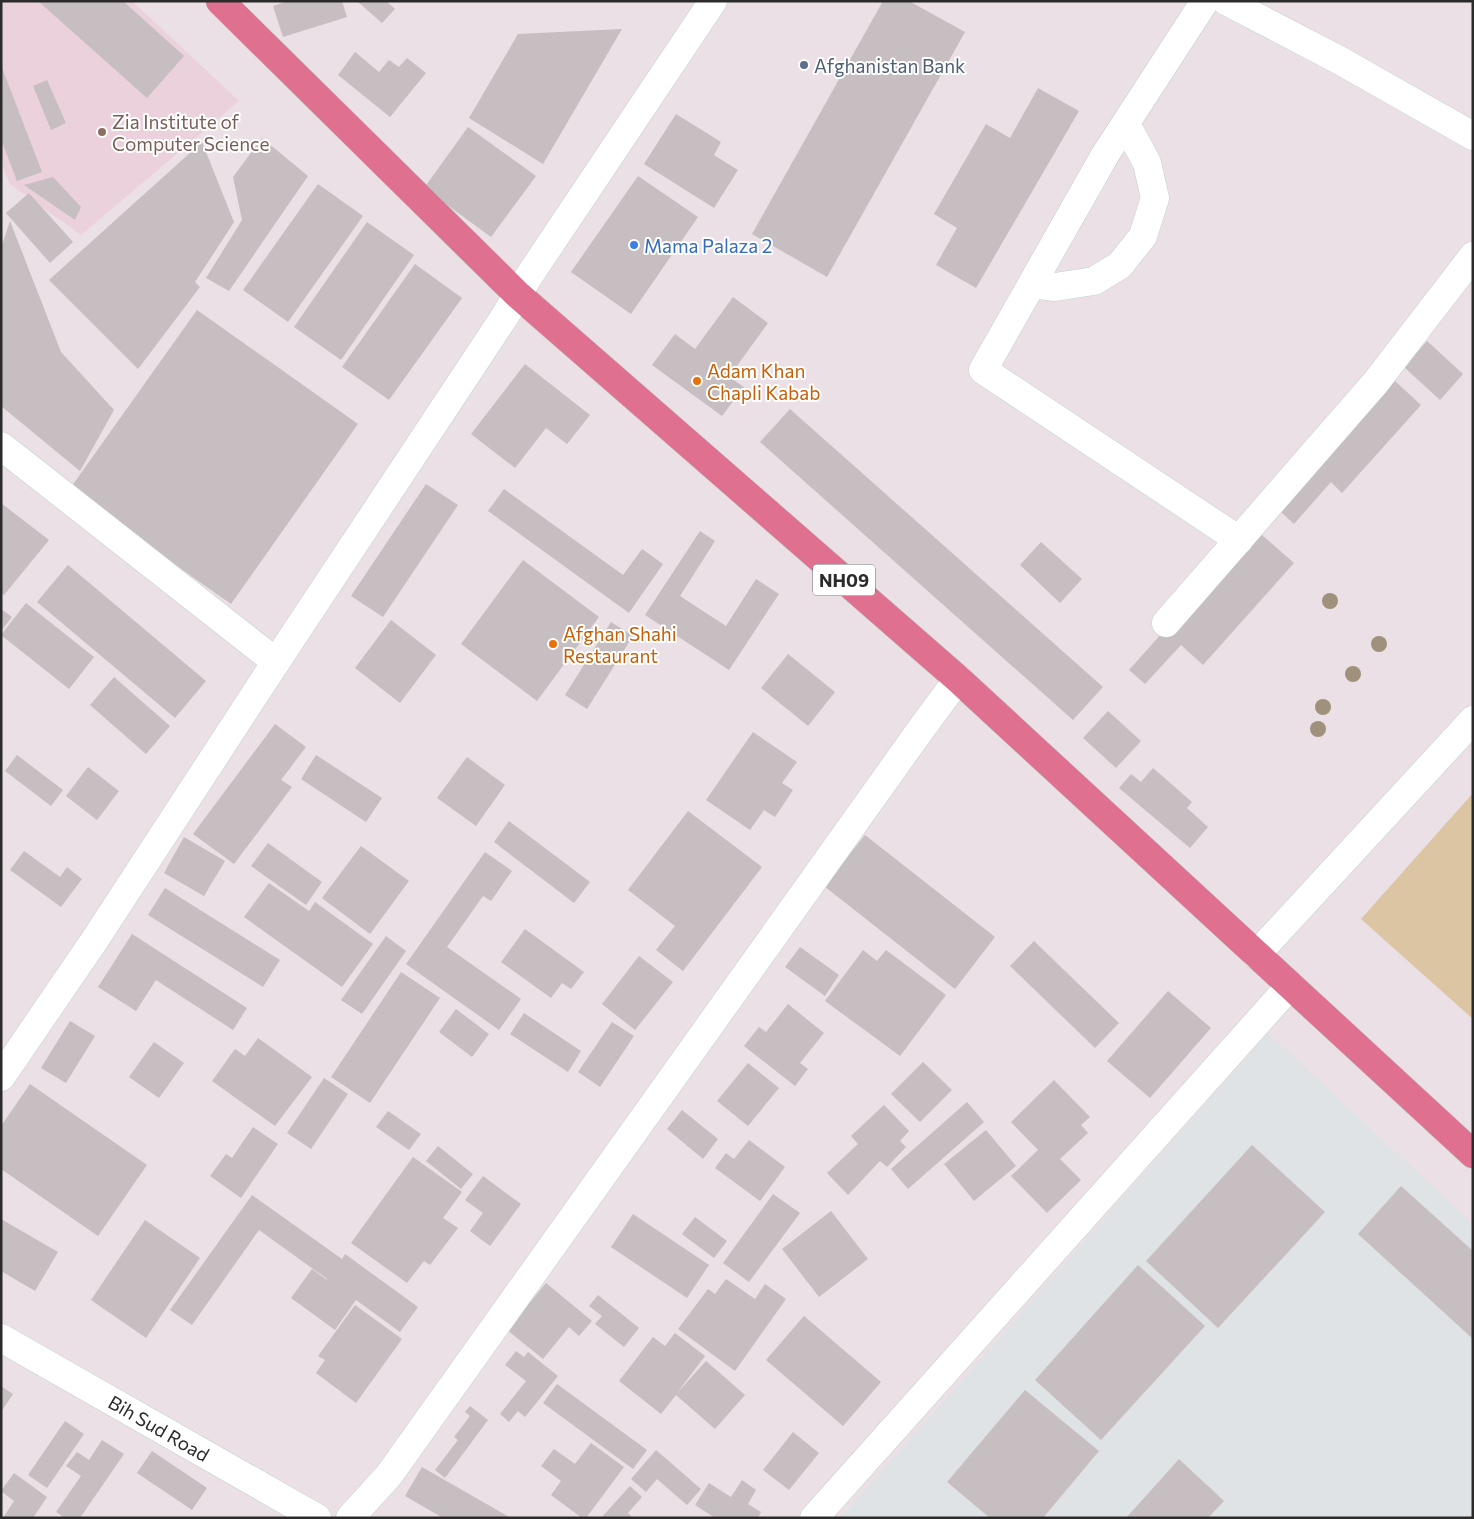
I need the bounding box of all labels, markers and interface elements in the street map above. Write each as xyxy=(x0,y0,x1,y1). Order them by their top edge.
place label: Afghanistan Bank xyxy=(814,54,965,77)
marker: Afghanistan Bank xyxy=(798,59,810,71)
place label: Zia Institute of Computer Science xyxy=(112,110,269,155)
marker: Zia Institute of Computer Science xyxy=(96,126,108,138)
place label: Mama Palaza 2 xyxy=(644,234,772,257)
marker: Mama Palaza 2 xyxy=(628,239,640,251)
place label: Adam Khan Chapli Kabab xyxy=(707,359,821,404)
marker: Adam Khan Chapli Kabab xyxy=(691,375,703,387)
road number: NH09 xyxy=(813,564,875,596)
place label: Afghan Shahi Restaurant xyxy=(563,622,677,667)
marker: Afghan Shahi Restaurant xyxy=(547,638,559,650)
street label: Bih Sud Road xyxy=(105,1390,213,1466)

